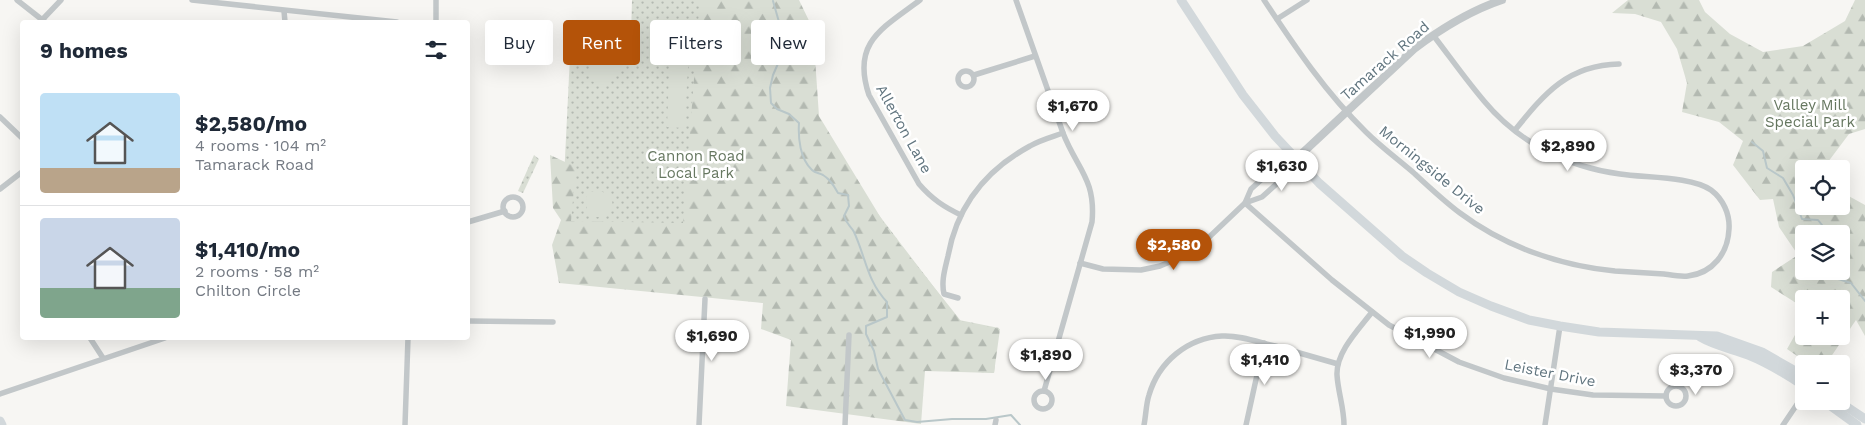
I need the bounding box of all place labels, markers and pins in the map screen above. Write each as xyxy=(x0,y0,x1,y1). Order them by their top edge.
pin: $1,670 xyxy=(1032,90,1114,132)
pin: $2,890 xyxy=(1527,130,1609,172)
pin: $1,630 xyxy=(1241,150,1323,192)
pin: $2,580 xyxy=(1133,228,1215,271)
pin: $1,990 xyxy=(1389,316,1471,359)
pin: $1,690 xyxy=(671,320,753,362)
pin: $1,890 xyxy=(1005,338,1087,381)
pin: $1,410 xyxy=(1224,344,1306,386)
pin: $3,370 xyxy=(1655,354,1737,396)

